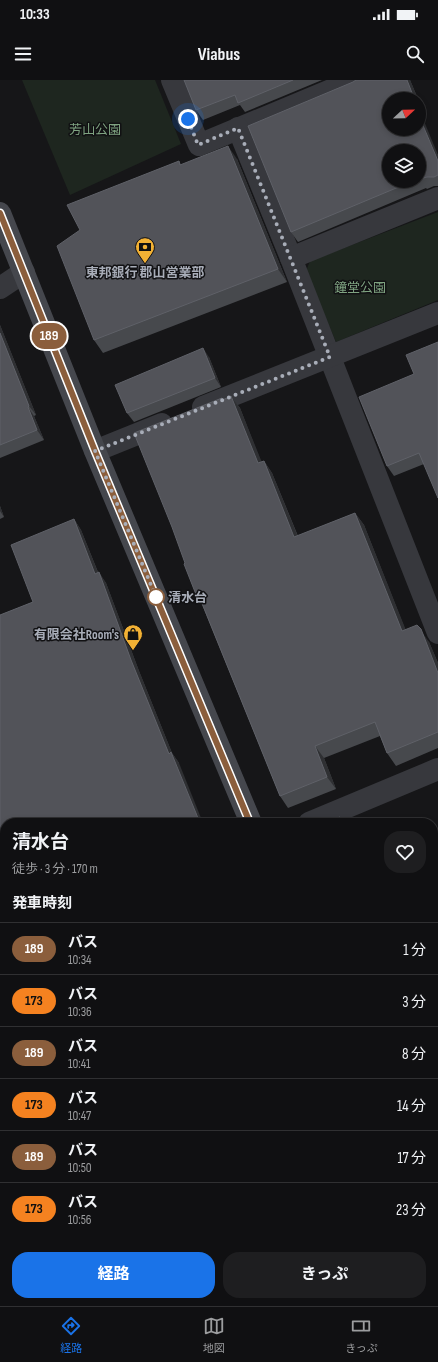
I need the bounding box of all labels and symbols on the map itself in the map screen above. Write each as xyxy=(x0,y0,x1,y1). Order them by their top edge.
north arrow xyxy=(382,92,426,136)
your location xyxy=(178,109,198,129)
park label: 芳山公園 xyxy=(69,122,121,138)
bank icon: 東邦銀行 郡山営業部 xyxy=(134,236,156,264)
place label: 東邦銀行 郡山営業部 xyxy=(85,265,205,281)
park label: 鐘堂公園 xyxy=(334,280,386,296)
line badge: 189 xyxy=(26,323,72,349)
marker: 清水台 xyxy=(147,588,165,606)
place label: 清水台 xyxy=(168,590,207,606)
shop icon: 有限会社Room's xyxy=(122,623,144,651)
place label: 有限会社Room's xyxy=(34,627,119,643)

